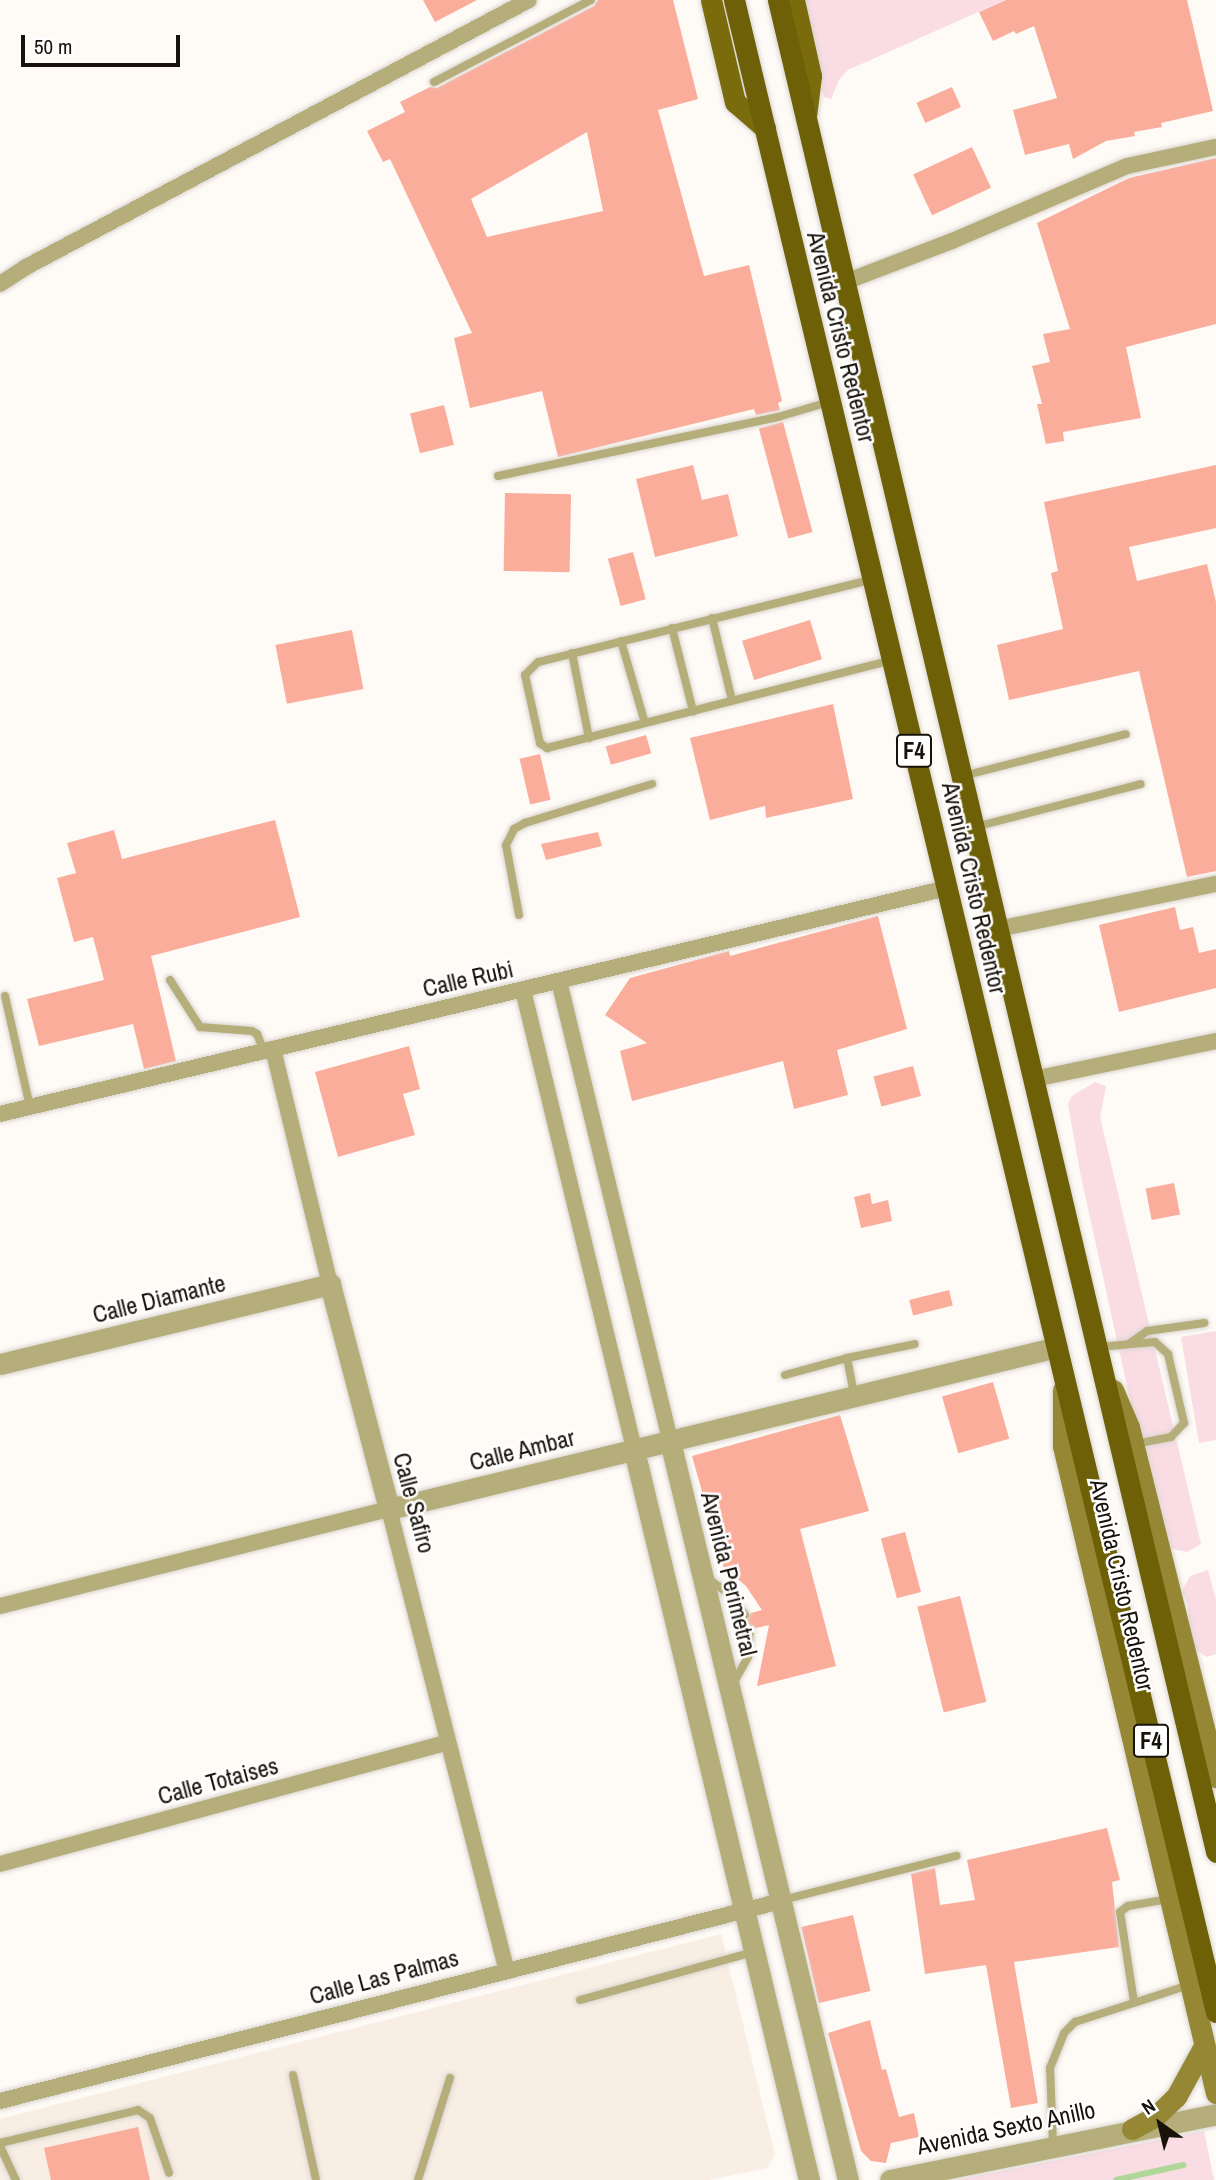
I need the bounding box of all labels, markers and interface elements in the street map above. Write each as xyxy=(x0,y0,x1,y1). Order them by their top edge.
scale bar xyxy=(24,21,184,65)
text: 50 m xyxy=(34,32,72,61)
street label: Avenida Cristo Redentor xyxy=(801,229,881,445)
road number: F4 xyxy=(895,732,933,771)
street label: Avenida Cristo Redentor xyxy=(936,779,1012,997)
street label: Calle Rubi xyxy=(420,955,516,1003)
street label: Calle Diamante xyxy=(90,1269,228,1329)
street label: Calle Ambar xyxy=(466,1423,578,1477)
street label: Calle Safiro xyxy=(387,1450,441,1556)
street label: Avenida Cristo Redentor xyxy=(1084,1476,1160,1694)
street label: Avenida Perimetral xyxy=(695,1489,763,1659)
road number: F4 xyxy=(1132,1722,1170,1760)
street label: Calle Totaises xyxy=(155,1751,281,1811)
street label: Calle Las Palmas xyxy=(306,1943,462,2011)
north arrow xyxy=(1125,2089,1195,2159)
text: N xyxy=(1136,2093,1160,2121)
street label: Avenida Sexto Anillo xyxy=(914,2095,1098,2161)

